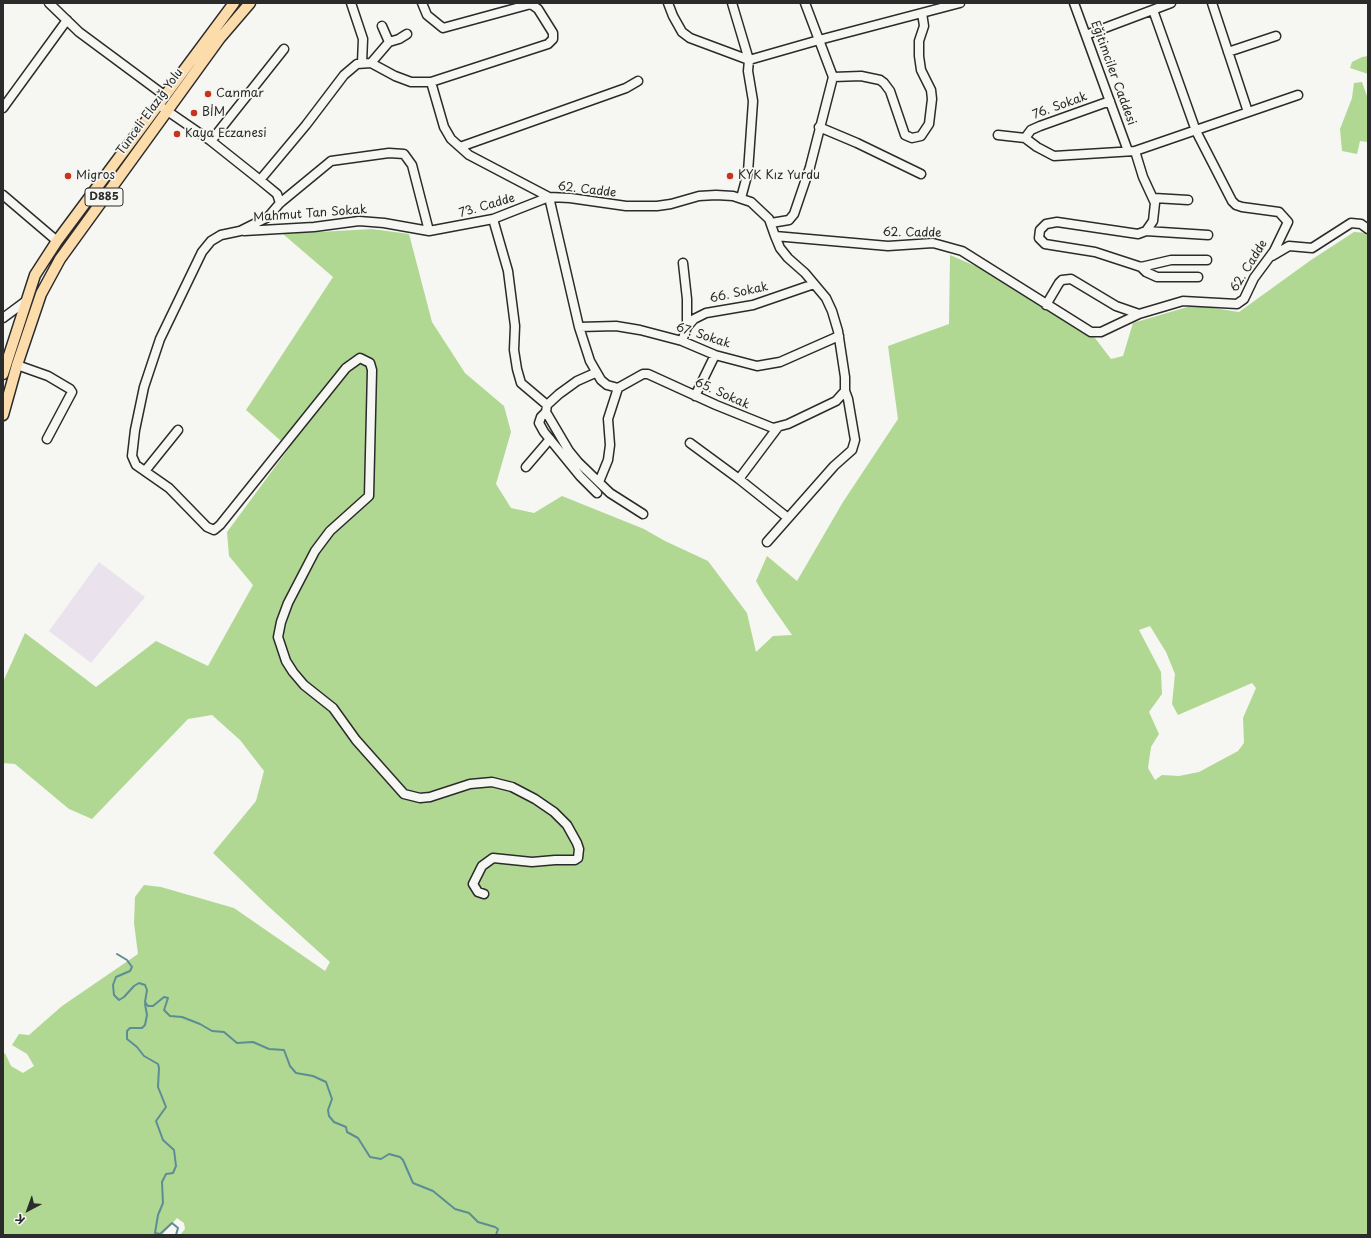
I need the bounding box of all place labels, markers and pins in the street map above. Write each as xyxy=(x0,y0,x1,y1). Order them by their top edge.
place label: Canmar xyxy=(216,87,264,101)
marker: Canmar xyxy=(203,89,213,99)
place label: BİM xyxy=(202,106,225,120)
marker: BİM xyxy=(189,108,199,118)
place label: Kaya Eczanesi xyxy=(185,127,267,141)
marker: Kaya Eczanesi xyxy=(172,129,182,139)
place label: Migros xyxy=(76,169,115,183)
place label: KYK Kız Yurdu xyxy=(738,169,820,183)
marker: Migros xyxy=(63,171,73,181)
marker: KYK Kız Yurdu xyxy=(725,171,735,181)

